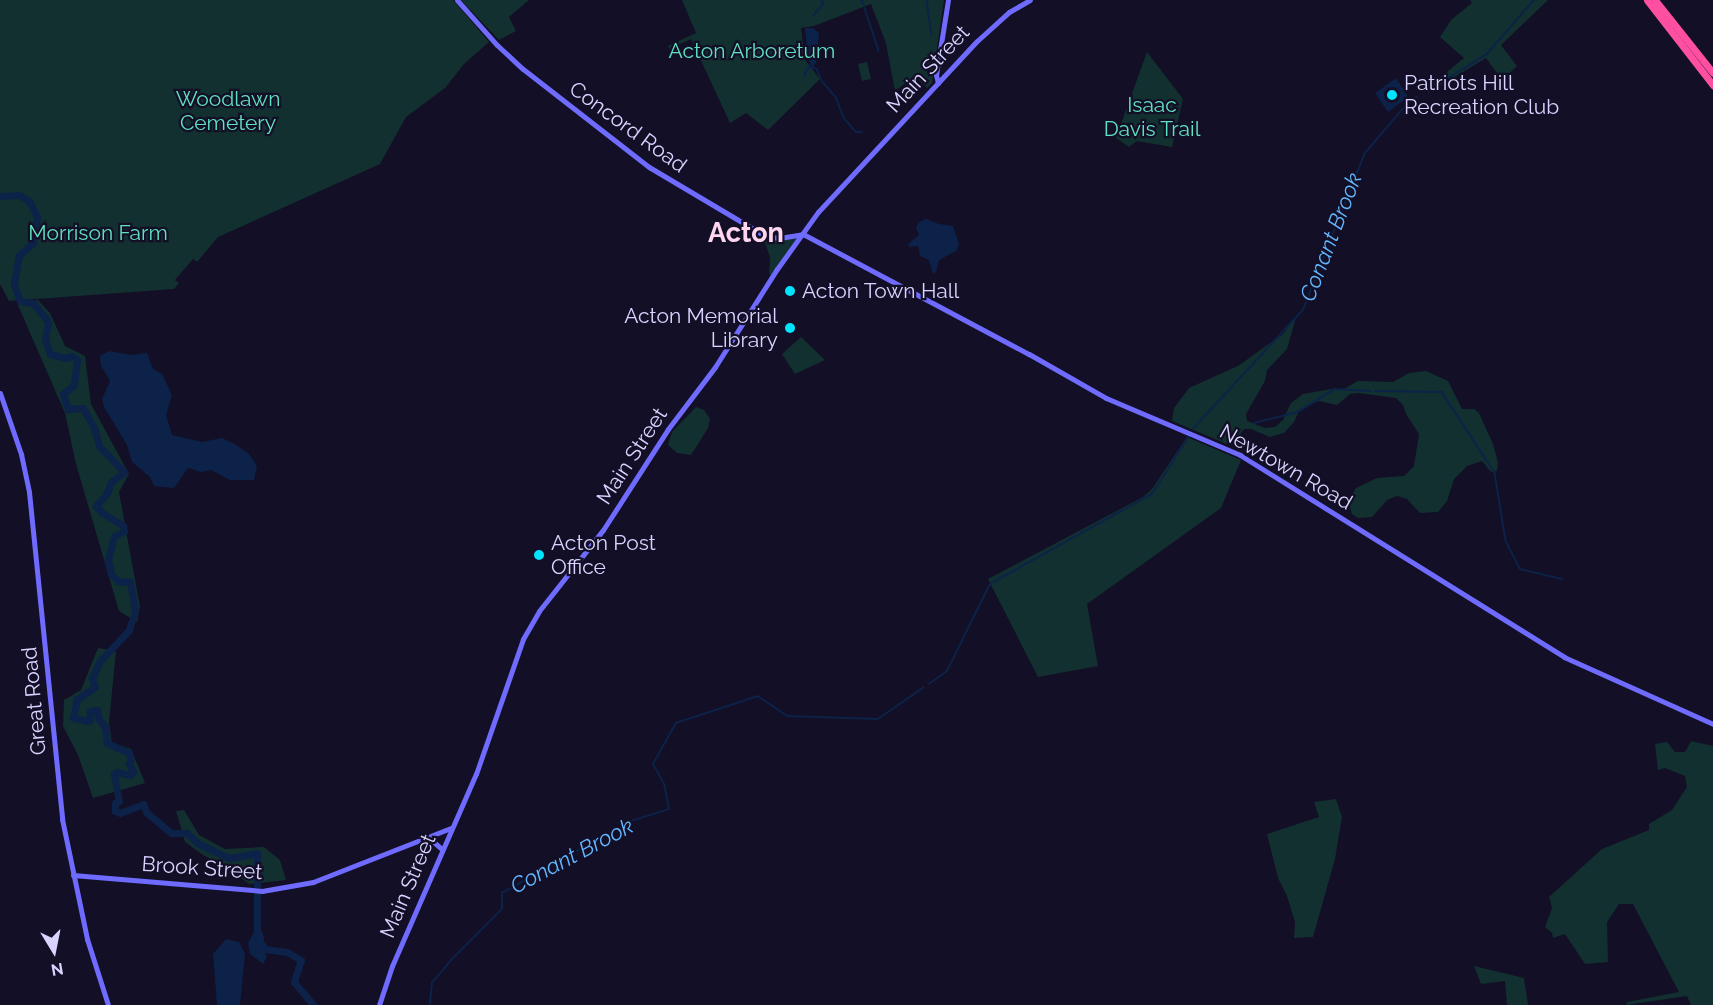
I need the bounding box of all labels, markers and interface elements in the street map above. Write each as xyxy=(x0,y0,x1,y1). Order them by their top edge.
street label: Main Street xyxy=(881,20,975,118)
park label: Acton Arboretum xyxy=(668,38,836,64)
place label: Patriots Hill Recreation Club xyxy=(1404,70,1559,120)
street label: Concord Road xyxy=(564,76,692,178)
park label: Woodlawn Cemetery xyxy=(176,86,280,136)
marker: Patriots Hill Recreation Club xyxy=(1385,88,1399,102)
park label: Isaac Davis Trail xyxy=(1103,92,1201,142)
water label: Conant Brook xyxy=(1294,169,1368,305)
district label: Acton xyxy=(708,217,784,249)
park label: Morrison Farm xyxy=(28,220,168,246)
place label: Acton Town Hall xyxy=(802,278,960,304)
marker: Acton Town Hall xyxy=(783,284,797,298)
place label: Acton Memorial Library xyxy=(624,303,778,353)
marker: Acton Memorial Library xyxy=(783,321,797,335)
street label: Main Street xyxy=(591,403,673,509)
street label: Newtown Road xyxy=(1215,419,1357,515)
place label: Acton Post Office xyxy=(551,530,656,580)
marker: Acton Post Office xyxy=(532,548,546,562)
street label: Great Road xyxy=(17,646,51,756)
water label: Conant Brook xyxy=(506,813,638,899)
street label: Main Street xyxy=(375,830,441,942)
street label: Brook Street xyxy=(141,851,263,885)
north arrow xyxy=(24,921,84,981)
text: N xyxy=(50,959,65,980)

